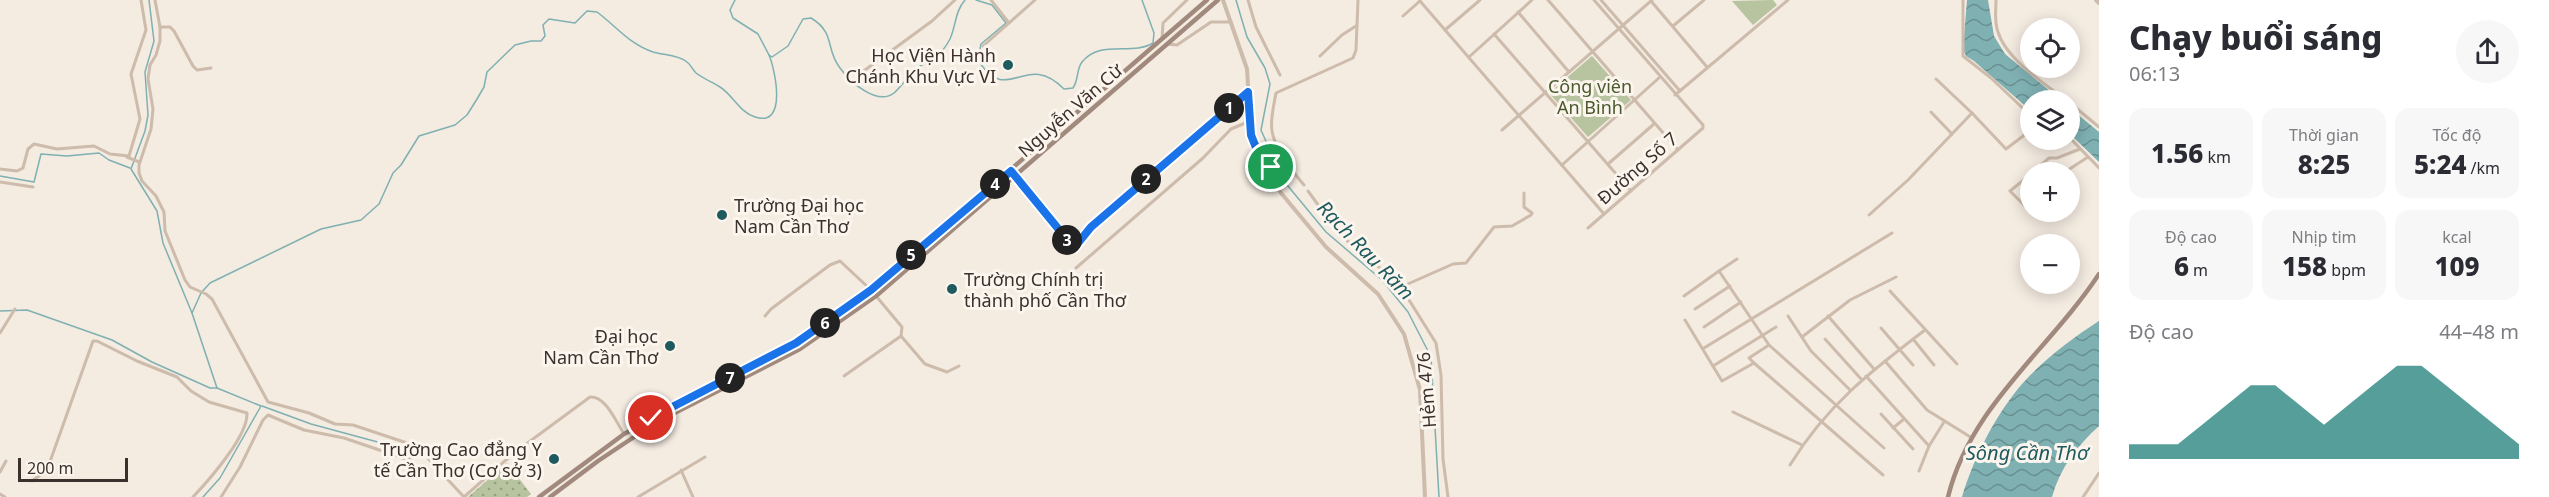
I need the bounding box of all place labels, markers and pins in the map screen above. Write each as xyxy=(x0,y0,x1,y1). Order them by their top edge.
place label: Học Viện Hành Chánh Khu Vực VI xyxy=(845,43,996,88)
marker: Học Viện Hành Chánh Khu Vực VI xyxy=(1001,58,1015,72)
pin: 1 xyxy=(1214,93,1244,123)
pin xyxy=(1245,141,1296,192)
pin: 2 xyxy=(1131,164,1161,194)
pin: 4 xyxy=(980,169,1010,199)
place label: Trường Đại học Nam Cần Thơ xyxy=(734,193,864,238)
marker: Trường Đại học Nam Cần Thơ xyxy=(715,208,729,222)
pin: 3 xyxy=(1052,225,1082,255)
pin: 5 xyxy=(896,240,926,270)
place label: Trường Chính trị thành phố Cần Thơ xyxy=(964,267,1127,312)
marker: Trường Chính trị thành phố Cần Thơ xyxy=(945,282,959,296)
pin: 6 xyxy=(810,308,840,338)
place label: Đại học Nam Cần Thơ xyxy=(543,324,659,369)
marker: Đại học Nam Cần Thơ xyxy=(663,339,677,353)
pin: 7 xyxy=(715,363,745,393)
pin xyxy=(625,392,676,443)
place label: Trường Cao đẳng Y tế Cần Thơ (Cơ sở 3) xyxy=(374,437,543,482)
marker: Trường Cao đẳng Y tế Cần Thơ (Cơ sở 3) xyxy=(547,452,561,466)

